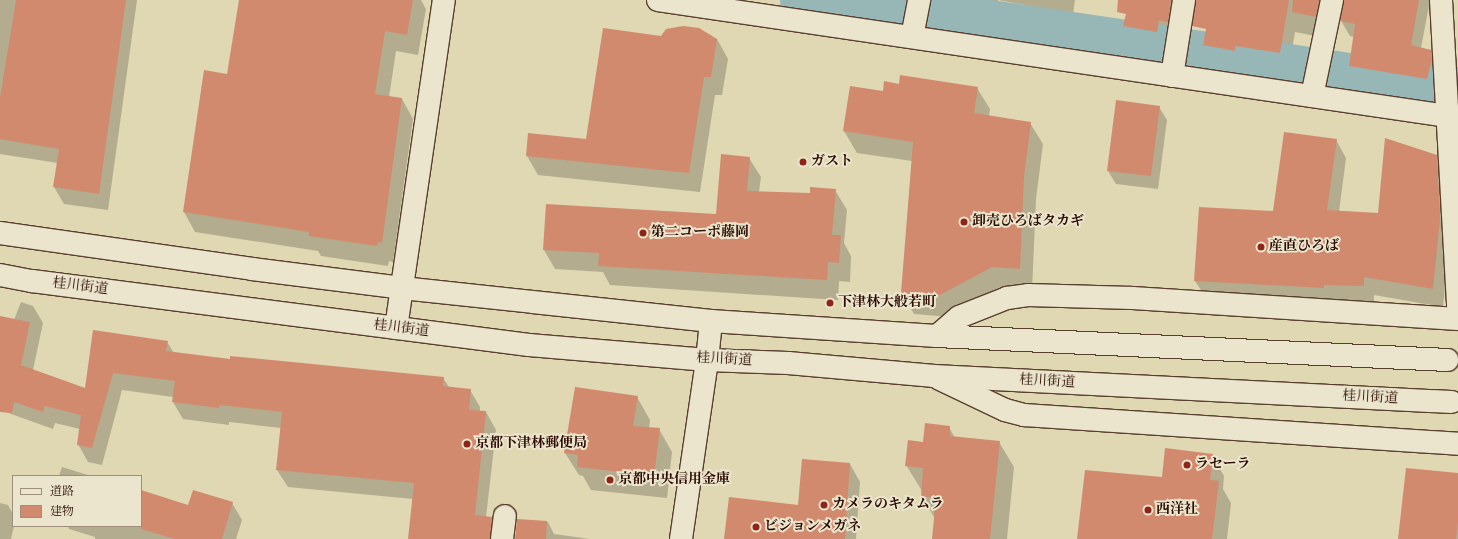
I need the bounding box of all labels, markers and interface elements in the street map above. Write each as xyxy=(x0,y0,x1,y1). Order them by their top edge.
place label: ガスト xyxy=(811,154,853,170)
marker: ガスト xyxy=(798,157,808,167)
place label: 卸売ひろばタカギ xyxy=(972,214,1084,230)
marker: 卸売ひろばタカギ xyxy=(959,217,969,227)
place label: 第二コーポ藤岡 xyxy=(651,225,749,241)
marker: 第二コーポ藤岡 xyxy=(638,228,648,238)
place label: 産直ひろば xyxy=(1269,239,1339,255)
marker: 産直ひろば xyxy=(1256,242,1266,252)
street label: 桂川街道 xyxy=(51,275,109,299)
place label: 下津林大般若町 xyxy=(838,295,936,311)
marker: 下津林大般若町 xyxy=(825,298,835,308)
street label: 桂川街道 xyxy=(372,317,430,341)
street label: 桂川街道 xyxy=(696,350,752,370)
street label: 桂川街道 xyxy=(1019,372,1075,392)
street label: 桂川街道 xyxy=(1342,388,1398,408)
place label: 京都下津林郵便局 xyxy=(475,436,587,452)
marker: 京都下津林郵便局 xyxy=(462,439,472,449)
place label: ラセーラ xyxy=(1195,457,1250,473)
marker: ラセーラ xyxy=(1182,460,1192,470)
place label: 京都中央信用金庫 xyxy=(618,472,730,488)
legend xyxy=(12,475,142,527)
marker: 京都中央信用金庫 xyxy=(605,475,615,485)
text: 道路 xyxy=(50,483,74,501)
place label: カメラのキタムラ xyxy=(832,497,944,513)
marker: カメラのキタムラ xyxy=(819,500,829,510)
place label: 西洋社 xyxy=(1156,502,1198,518)
text: 建物 xyxy=(50,503,74,521)
marker: 西洋社 xyxy=(1143,505,1153,515)
place label: ビジョンメガネ xyxy=(764,519,862,535)
marker: ビジョンメガネ xyxy=(751,522,761,532)

